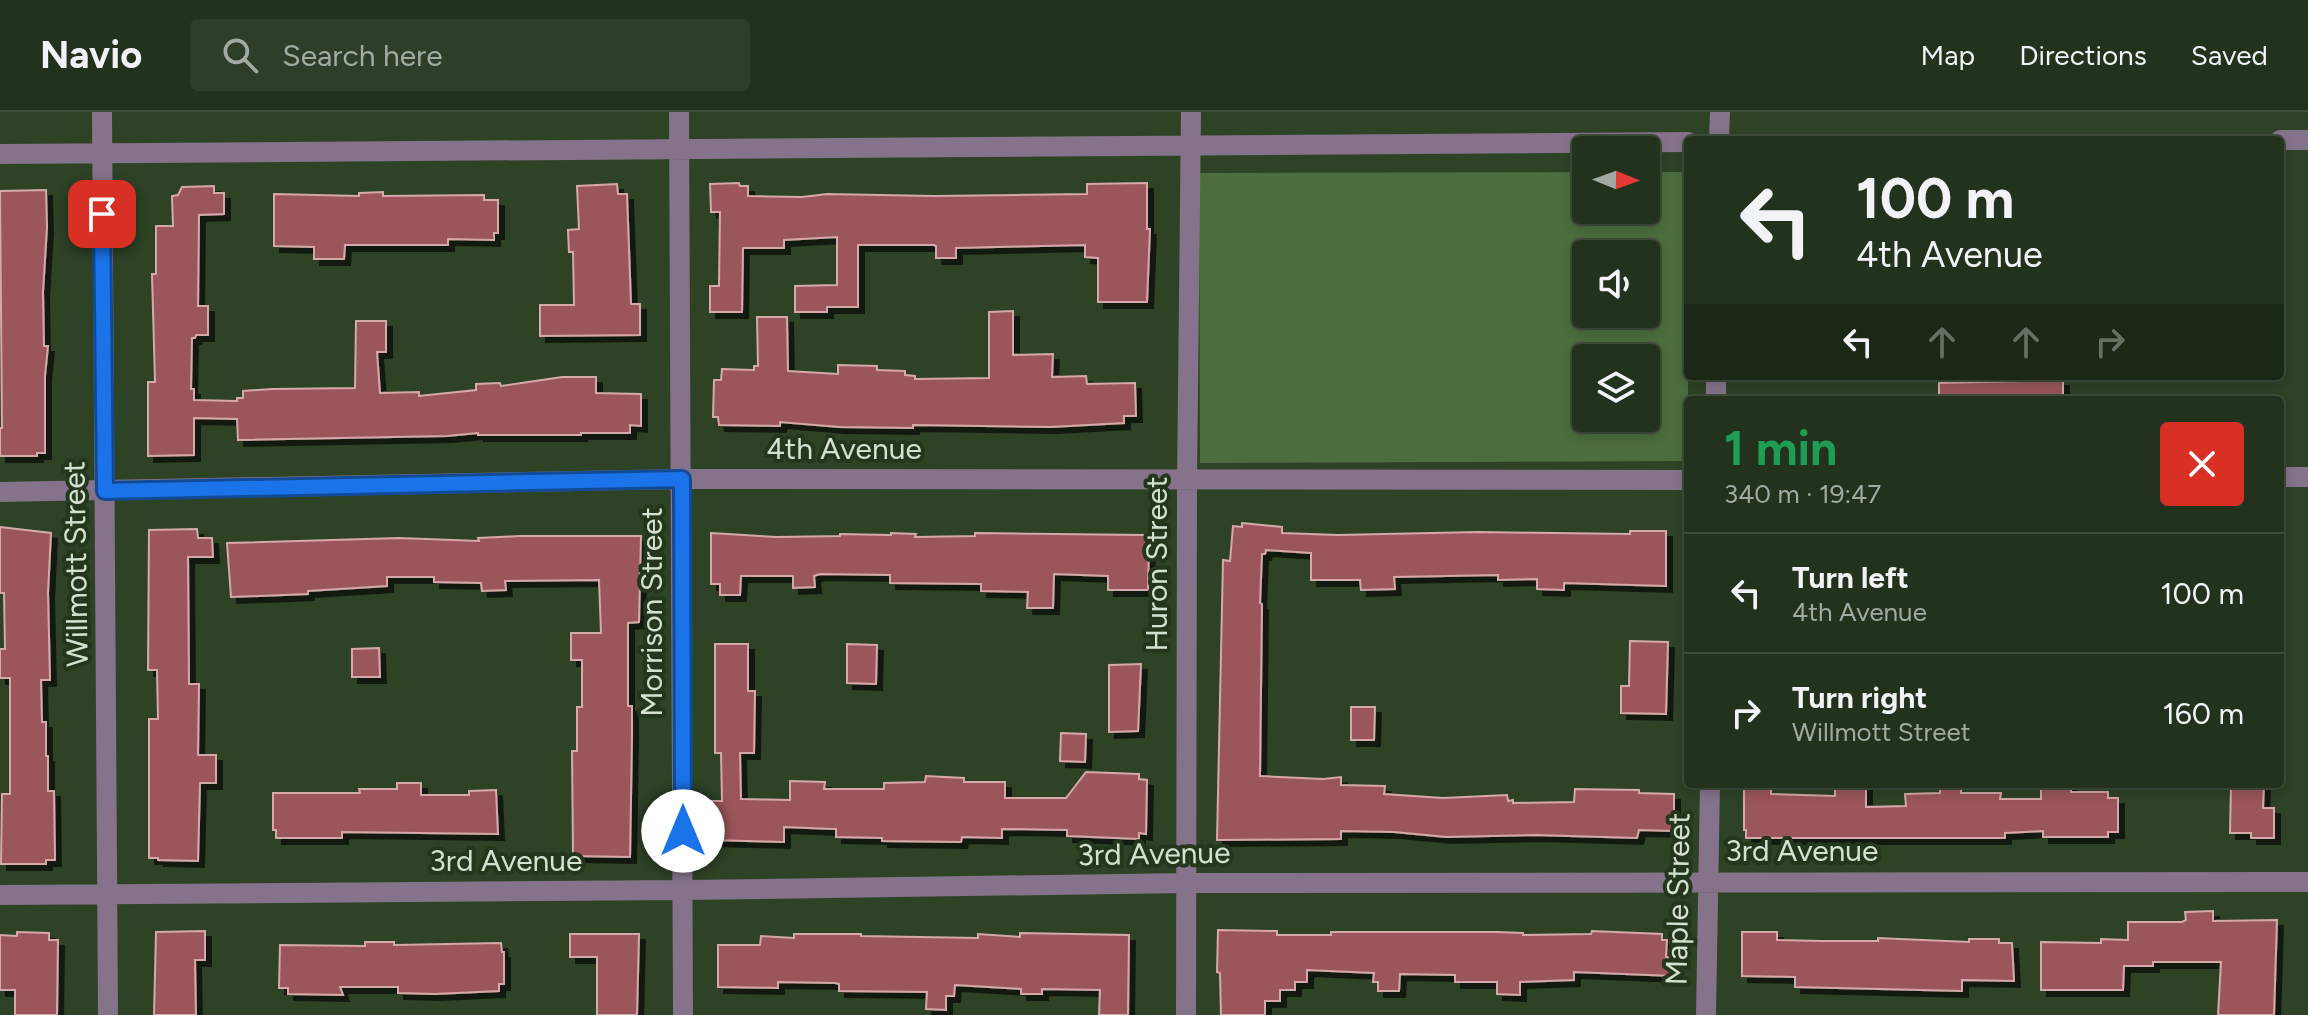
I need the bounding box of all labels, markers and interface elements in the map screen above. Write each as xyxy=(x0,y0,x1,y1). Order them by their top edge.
search box xyxy=(190,19,750,91)
text: Navio xyxy=(40,32,142,78)
icon: search xyxy=(218,33,262,77)
text: Search here xyxy=(282,37,443,74)
text: Map xyxy=(1921,38,1975,72)
text: Directions xyxy=(2019,38,2147,72)
text: Saved xyxy=(2191,38,2268,72)
north arrow xyxy=(1572,136,1660,224)
map controls xyxy=(1572,136,1660,432)
text: 100 m xyxy=(1856,165,2014,232)
icon: left xyxy=(1724,168,1828,272)
pin xyxy=(68,180,136,248)
icon: arrive xyxy=(80,192,124,236)
text: 4th Avenue xyxy=(1856,233,2043,276)
button: sound xyxy=(1572,240,1660,328)
icon: left xyxy=(1836,320,1880,364)
icon: ahead xyxy=(1920,320,1964,364)
icon: ahead xyxy=(2004,320,2048,364)
icon: right xyxy=(2088,320,2132,364)
button: layers xyxy=(1572,344,1660,432)
text: 1 min xyxy=(1724,419,1837,477)
button: close xyxy=(2160,422,2244,506)
street label: 4th Avenue xyxy=(766,430,922,467)
street label: Willmott Street xyxy=(55,461,96,667)
street label: Huron Street xyxy=(1138,477,1175,651)
text: 340 m · 19:47 xyxy=(1724,478,1881,510)
street label: Morrison Street xyxy=(633,507,670,717)
text: Turn left xyxy=(1792,559,1909,596)
icon: left xyxy=(1724,571,1768,615)
text: 100 m xyxy=(2160,575,2244,612)
text: 4th Avenue xyxy=(1792,596,1927,628)
text: Turn right xyxy=(1792,679,1927,716)
icon: right xyxy=(1724,691,1768,735)
text: 160 m xyxy=(2162,695,2244,732)
text: Willmott Street xyxy=(1792,716,1971,748)
position arrow xyxy=(641,789,725,873)
street label: Maple Street xyxy=(1657,812,1698,986)
street label: 3rd Avenue xyxy=(1726,832,1878,869)
street label: 3rd Avenue xyxy=(1077,834,1231,873)
street label: 3rd Avenue xyxy=(430,842,582,879)

